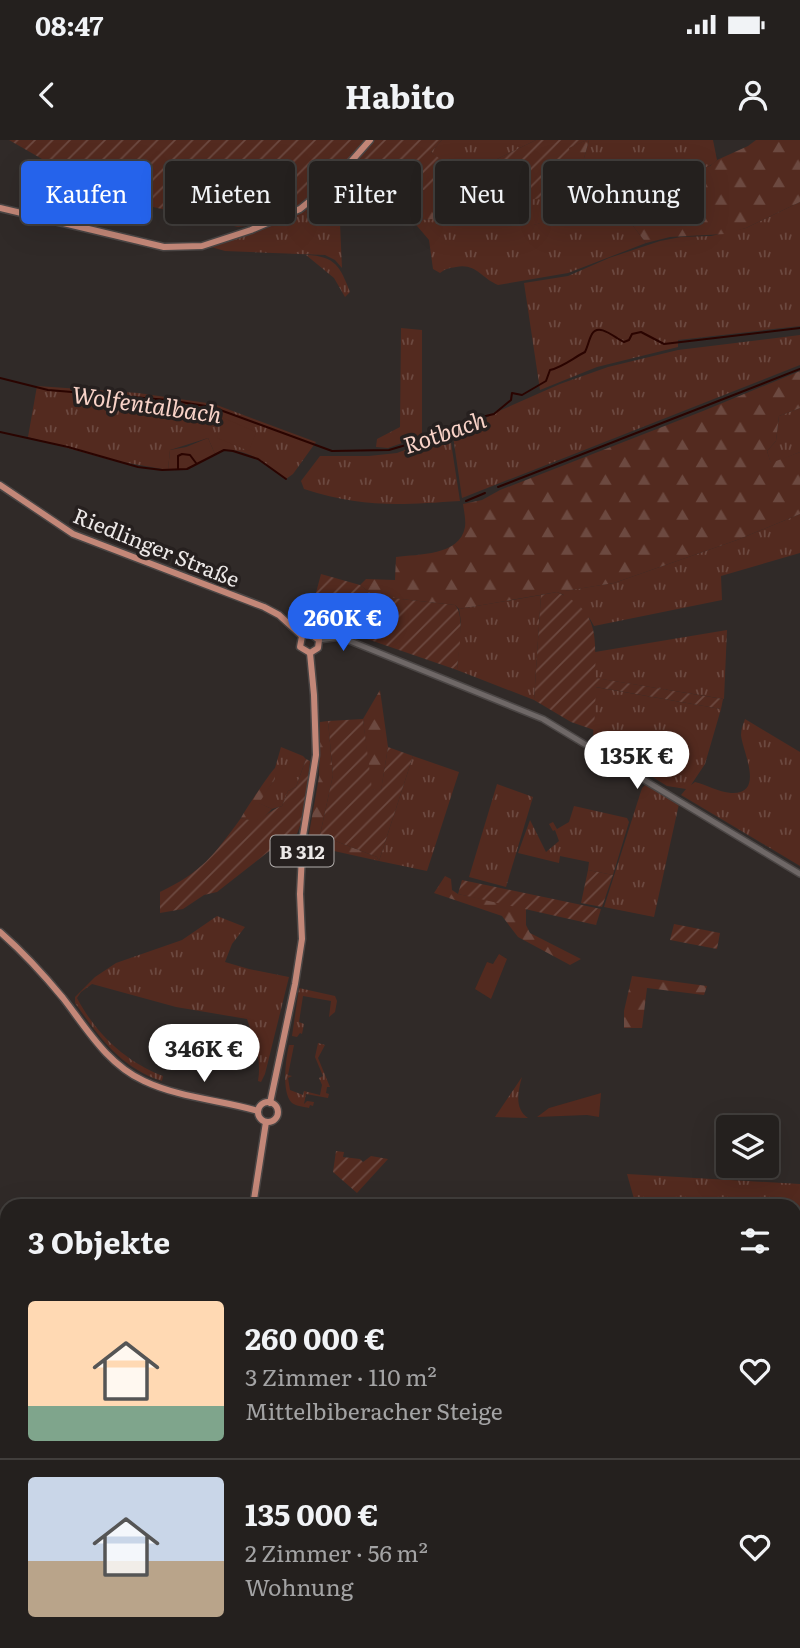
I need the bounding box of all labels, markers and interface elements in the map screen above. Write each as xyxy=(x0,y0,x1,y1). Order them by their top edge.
text: 08:47 xyxy=(35,5,103,44)
text: Habito xyxy=(345,71,455,119)
icon: back xyxy=(28,76,66,114)
icon: person xyxy=(734,76,772,114)
chip: Kaufen xyxy=(21,161,151,224)
chip: Mieten xyxy=(165,161,295,224)
chip: Filter xyxy=(309,161,421,224)
chip: Neu xyxy=(435,161,529,224)
chip: Wohnung xyxy=(543,161,704,224)
water label: Wolfentalbach xyxy=(70,376,224,430)
water label: Rotbach xyxy=(398,401,491,461)
street label: Riedlinger Straße xyxy=(69,499,245,594)
pin: 260K € xyxy=(286,594,400,653)
text: 260K € xyxy=(304,599,382,633)
pin: 135K € xyxy=(580,732,694,791)
text: 135K € xyxy=(600,737,674,771)
road number: B 312 xyxy=(270,836,334,866)
pin: 346K € xyxy=(147,1024,261,1084)
text: 346K € xyxy=(165,1030,243,1064)
map controls xyxy=(716,1115,779,1178)
button: layers xyxy=(716,1115,779,1178)
text: 3 Objekte xyxy=(28,1219,170,1263)
icon: filters xyxy=(736,1222,774,1260)
text: 260 000 € xyxy=(245,1315,385,1359)
icon: home xyxy=(84,1329,168,1413)
icon: heart xyxy=(736,1352,774,1390)
text: 3 Zimmer · 110 m² xyxy=(245,1359,437,1393)
text: Mittelbiberacher Steige xyxy=(245,1393,503,1427)
text: 135 000 € xyxy=(245,1491,379,1535)
icon: home xyxy=(84,1505,168,1589)
icon: heart xyxy=(736,1528,774,1566)
text: 2 Zimmer · 56 m² xyxy=(245,1535,428,1569)
text: Wohnung xyxy=(245,1569,353,1603)

